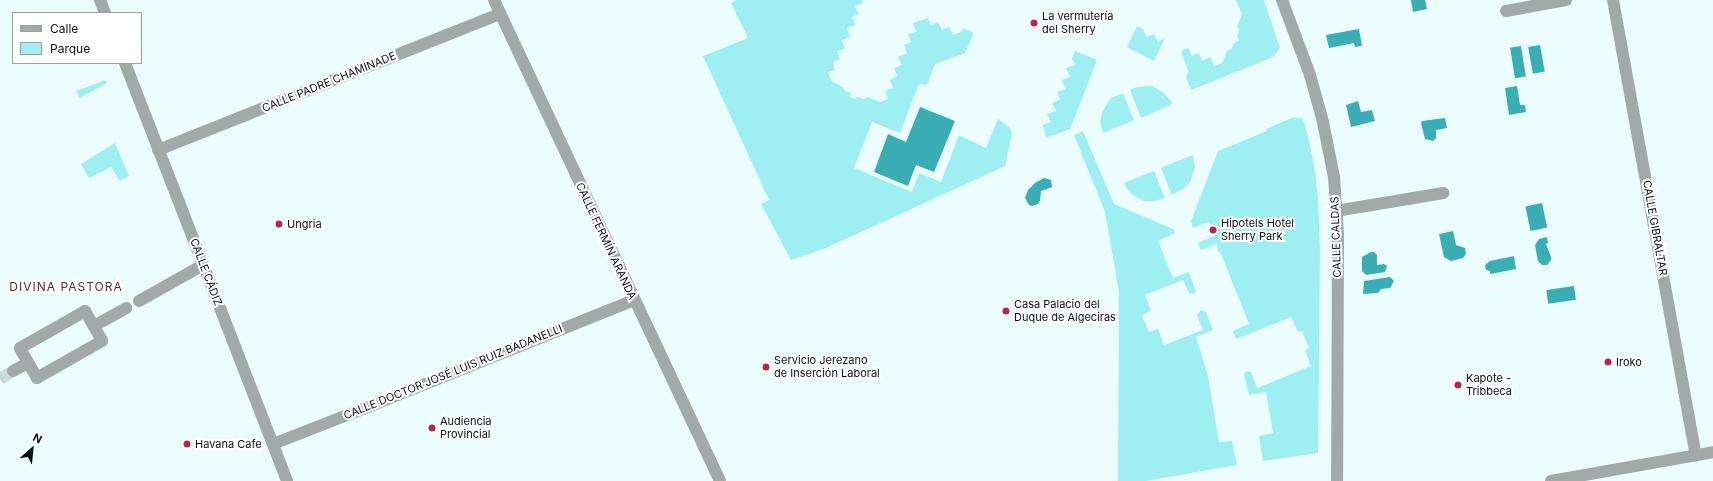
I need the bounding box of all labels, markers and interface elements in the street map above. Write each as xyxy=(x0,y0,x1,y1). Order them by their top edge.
place label: La vermutería del Sherry xyxy=(1042,10,1113,36)
legend xyxy=(12,12,142,64)
marker: La vermutería del Sherry xyxy=(1029,18,1039,28)
text: Calle xyxy=(50,21,78,36)
text: Parque xyxy=(50,41,90,56)
street label: CALLE PADRE CHAMINADE xyxy=(260,49,398,115)
street label: CALLE GIBRALTAR xyxy=(1640,179,1670,277)
street label: CALLE FERMÍN ARANDA xyxy=(573,180,639,302)
street label: CALLE CALDAS xyxy=(1328,196,1344,278)
place label: Ungria xyxy=(287,217,322,231)
place label: Hipotels Hotel Sherry Park xyxy=(1221,217,1294,243)
marker: Ungria xyxy=(274,219,284,229)
marker: Hipotels Hotel Sherry Park xyxy=(1208,225,1218,235)
street label: CALLE CÁDIZ xyxy=(187,237,225,307)
district label: DIVINA PASTORA xyxy=(9,280,123,294)
place label: Casa Palacio del Duque de Algeciras xyxy=(1014,298,1116,324)
marker: Casa Palacio del Duque de Algeciras xyxy=(1001,306,1011,316)
street label: CALLE DOCTOR JOSÉ LUIS RUIZ BADANELLI xyxy=(342,322,564,422)
place label: Servicio Jerezano de Inserción Laboral xyxy=(774,354,880,380)
place label: Iroko xyxy=(1616,355,1642,369)
marker: Iroko xyxy=(1603,357,1613,367)
marker: Servicio Jerezano de Inserción Laboral xyxy=(761,362,771,372)
place label: Kapote - Tribbeca xyxy=(1466,372,1512,398)
marker: Kapote - Tribbeca xyxy=(1453,380,1463,390)
place label: Audiencia Provincial xyxy=(440,415,492,441)
marker: Audiencia Provincial xyxy=(427,423,437,433)
north arrow xyxy=(12,429,52,469)
text: N xyxy=(31,430,44,446)
place label: Havana Cafe xyxy=(195,437,262,451)
marker: Havana Cafe xyxy=(182,439,192,449)

